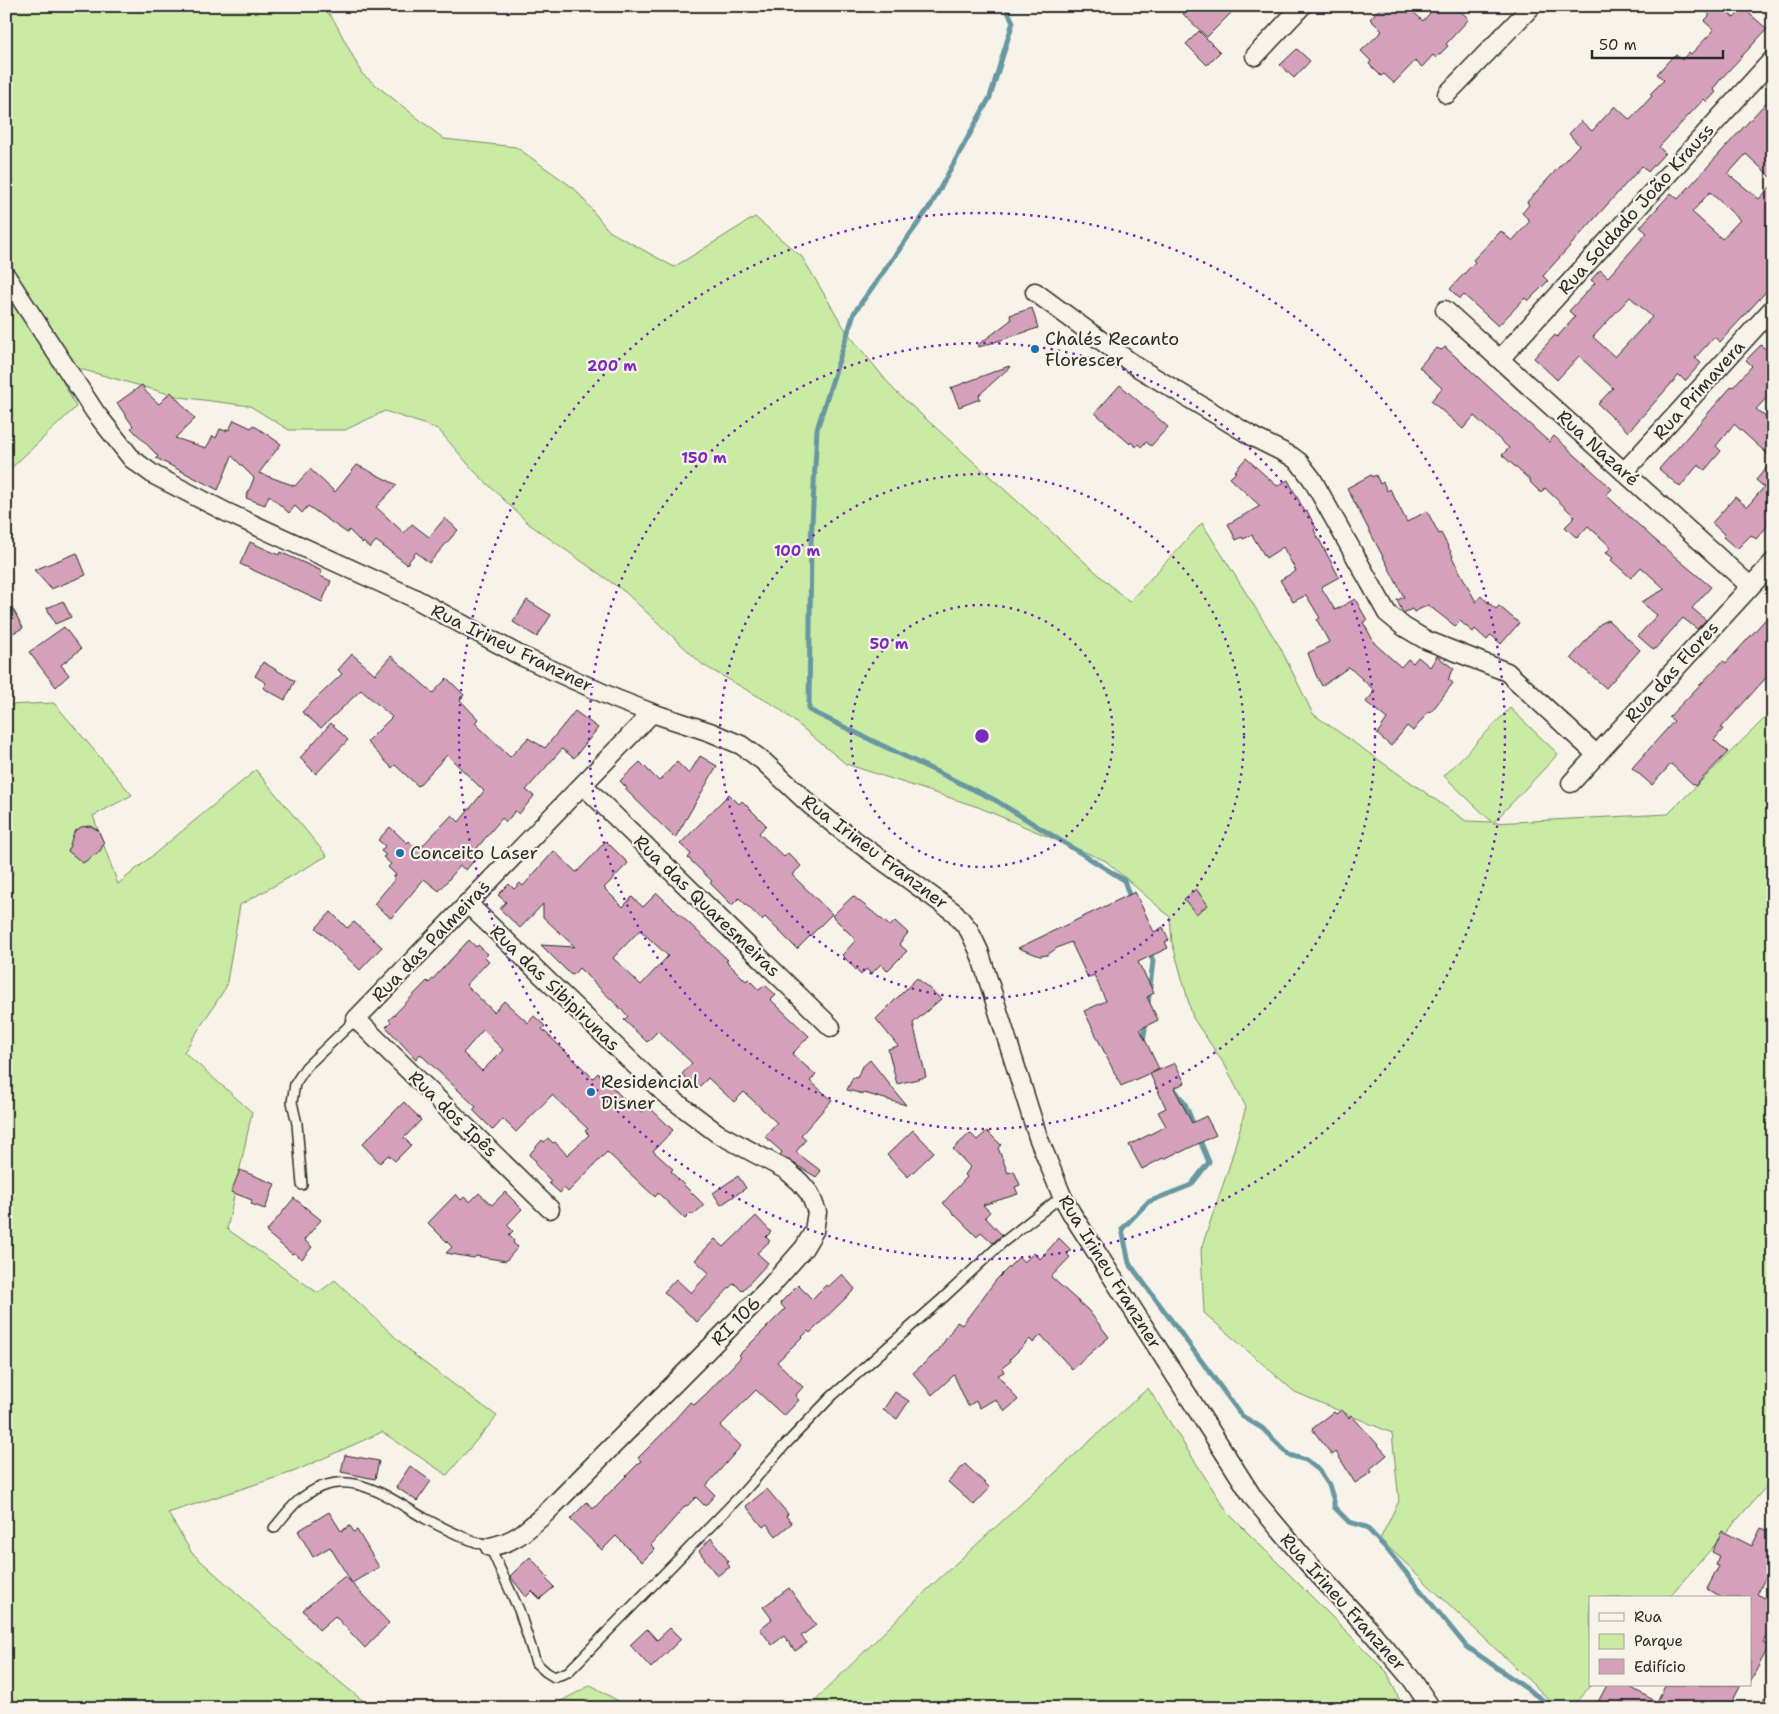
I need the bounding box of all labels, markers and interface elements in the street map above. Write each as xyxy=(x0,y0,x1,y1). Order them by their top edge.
scale bar xyxy=(1592,28,1723,60)
text: 50 m xyxy=(1599,35,1637,55)
street label: Rua Soldado João Krauss xyxy=(1553,118,1719,300)
place label: Chalés Recanto Florescer xyxy=(1045,327,1179,372)
street label: Rua Primavera xyxy=(1648,335,1750,445)
marker: Chalés Recanto Florescer xyxy=(1029,343,1041,355)
text: 200 m xyxy=(587,356,637,376)
street label: Rua Nazaré xyxy=(1552,405,1644,491)
text: 150 m xyxy=(681,448,727,468)
text: 100 m xyxy=(774,541,820,561)
street label: Rua Irineu Franzner xyxy=(427,598,597,698)
street label: Rua das Flores xyxy=(1620,616,1724,728)
text: 50 m xyxy=(870,634,909,654)
centre of rings xyxy=(973,727,991,745)
street label: Rua Irineu Franzner xyxy=(797,789,953,915)
street label: Rua das Quaresmeiras xyxy=(629,830,785,982)
place label: Conceito Laser xyxy=(410,841,538,865)
marker: Conceito Laser xyxy=(394,847,406,859)
street label: Rua das Palmeiras xyxy=(366,875,496,1007)
street label: Rua das Sibipirunas xyxy=(485,920,625,1056)
street label: Rua dos Ipês xyxy=(403,1065,503,1163)
place label: Residencial Disner xyxy=(601,1070,699,1115)
marker: Residencial Disner xyxy=(585,1086,597,1098)
street label: Rua Irineu Franzner xyxy=(1053,1190,1167,1354)
street label: RI 106 xyxy=(706,1291,766,1351)
street label: Rua Irineu Franzner xyxy=(1275,1528,1411,1676)
legend xyxy=(1589,1596,1752,1686)
text: Rua xyxy=(1634,1607,1663,1627)
text: Parque xyxy=(1634,1631,1683,1651)
text: Edifício xyxy=(1634,1657,1686,1677)

